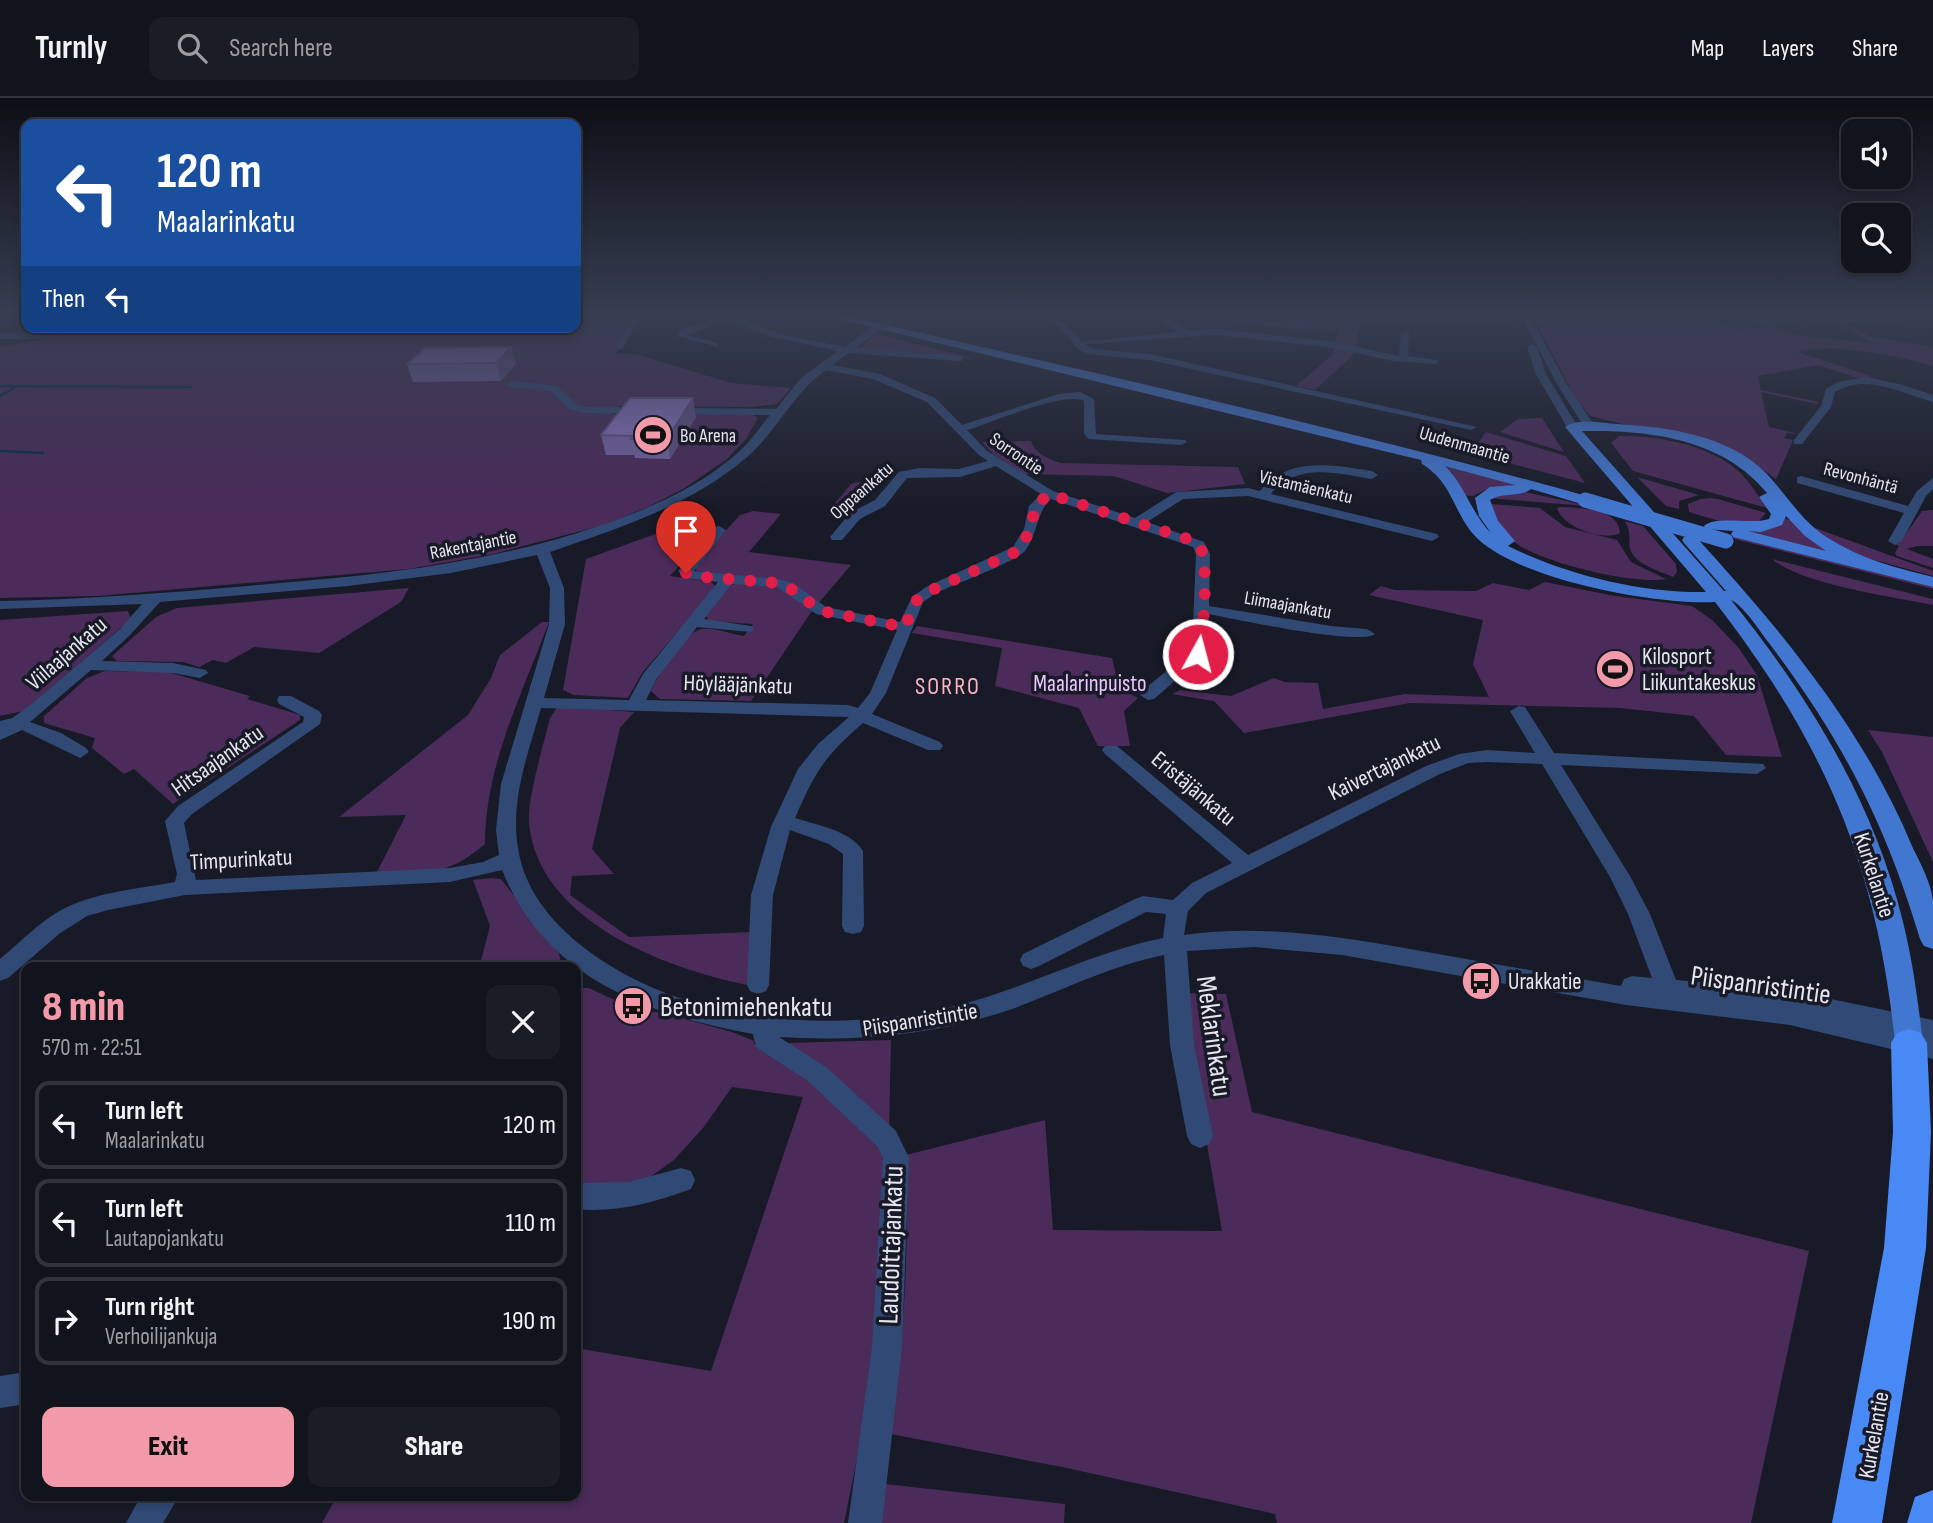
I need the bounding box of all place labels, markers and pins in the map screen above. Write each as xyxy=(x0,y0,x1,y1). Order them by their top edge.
sports icon: Bo Arena xyxy=(632,414,674,456)
place label: Bo Arena xyxy=(680,425,736,448)
pin xyxy=(656,501,716,573)
place label: Kilosport Liikuntakeskus xyxy=(1642,643,1756,697)
sports icon: Kilosport Liikuntakeskus xyxy=(1594,648,1636,690)
bus stop icon: Urakkatie xyxy=(1460,960,1502,1002)
place label: Urakkatie xyxy=(1508,968,1581,996)
bus stop icon: Betonimiehenkatu xyxy=(612,985,654,1027)
place label: Betonimiehenkatu xyxy=(660,991,832,1024)

